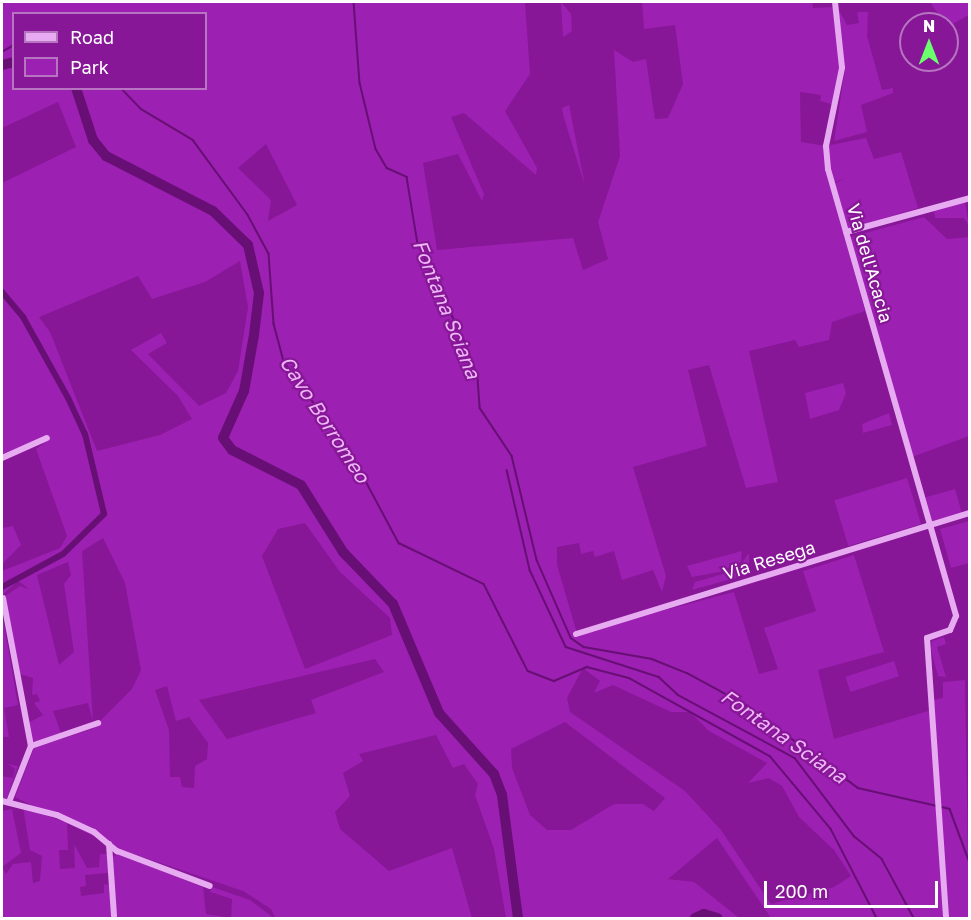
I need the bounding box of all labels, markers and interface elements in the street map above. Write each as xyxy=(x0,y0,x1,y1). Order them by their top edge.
legend xyxy=(12,12,207,90)
north arrow xyxy=(899,12,959,72)
text: N xyxy=(923,16,935,36)
text: Road xyxy=(70,26,114,48)
text: Park xyxy=(70,56,109,78)
street label: Via dell'Acacia xyxy=(843,201,897,325)
water label: Fontana Sciana xyxy=(408,236,486,382)
water label: Cavo Borromeo xyxy=(275,351,375,487)
street label: Via Resega xyxy=(720,536,818,584)
water label: Fontana Sciana xyxy=(717,684,851,788)
scale bar xyxy=(767,869,941,907)
text: 200 m xyxy=(775,880,828,902)

